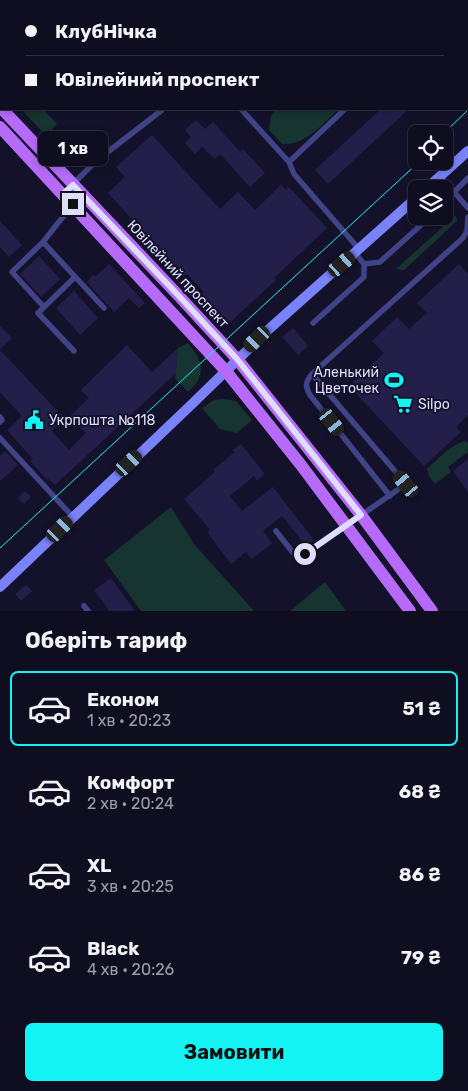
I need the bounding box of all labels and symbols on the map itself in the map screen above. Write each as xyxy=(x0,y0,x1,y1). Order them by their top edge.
callout: 1 хв xyxy=(38,132,108,166)
route end xyxy=(62,193,84,215)
street label: Ювілейний проспект xyxy=(124,217,232,331)
car xyxy=(325,248,358,280)
car xyxy=(240,323,273,355)
place label: Аленький Цветочек xyxy=(314,364,379,397)
sports icon: Аленький Цветочек xyxy=(383,369,405,391)
supermarket icon: Silpo xyxy=(392,393,414,415)
place label: Silpo xyxy=(418,396,450,413)
car xyxy=(316,406,347,438)
public building icon: Укрпошта №118 xyxy=(23,409,45,431)
place label: Укрпошта №118 xyxy=(49,412,155,429)
car xyxy=(112,447,145,479)
car xyxy=(390,468,421,500)
car xyxy=(43,513,76,545)
route start xyxy=(294,543,316,565)

